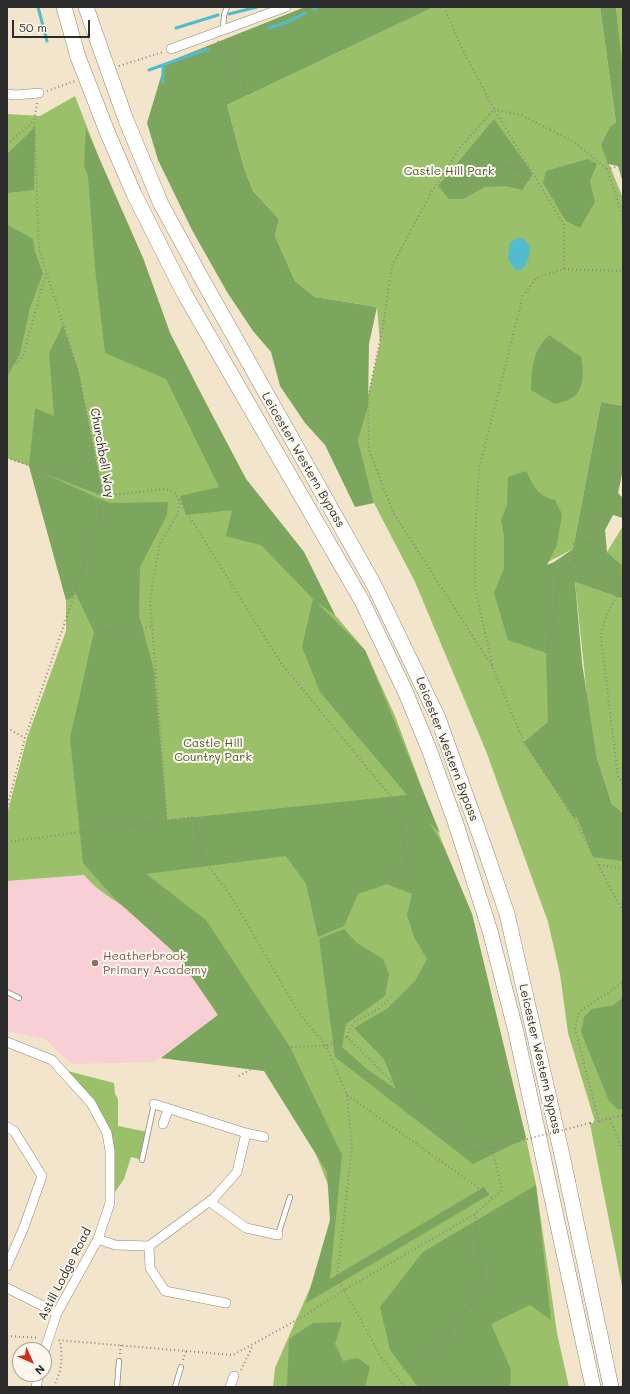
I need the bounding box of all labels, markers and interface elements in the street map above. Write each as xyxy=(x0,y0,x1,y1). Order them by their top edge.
scale bar xyxy=(14,12,92,38)
text: 50 m xyxy=(19,19,47,35)
park label: Castle Hill Park xyxy=(404,164,494,178)
street label: Leicester Western Bypass xyxy=(258,390,348,530)
street label: Churchbell Way xyxy=(87,407,117,499)
street label: Leicester Western Bypass xyxy=(413,675,481,823)
park label: Castle Hill Country Park xyxy=(174,736,252,764)
place label: Heatherbrook Primary Academy xyxy=(103,949,207,977)
marker: Heatherbrook Primary Academy xyxy=(90,958,100,968)
street label: Leicester Western Bypass xyxy=(516,983,564,1135)
street label: Astill Lodge Road xyxy=(35,1225,95,1323)
north arrow xyxy=(12,1342,52,1382)
text: N xyxy=(32,1362,48,1378)

